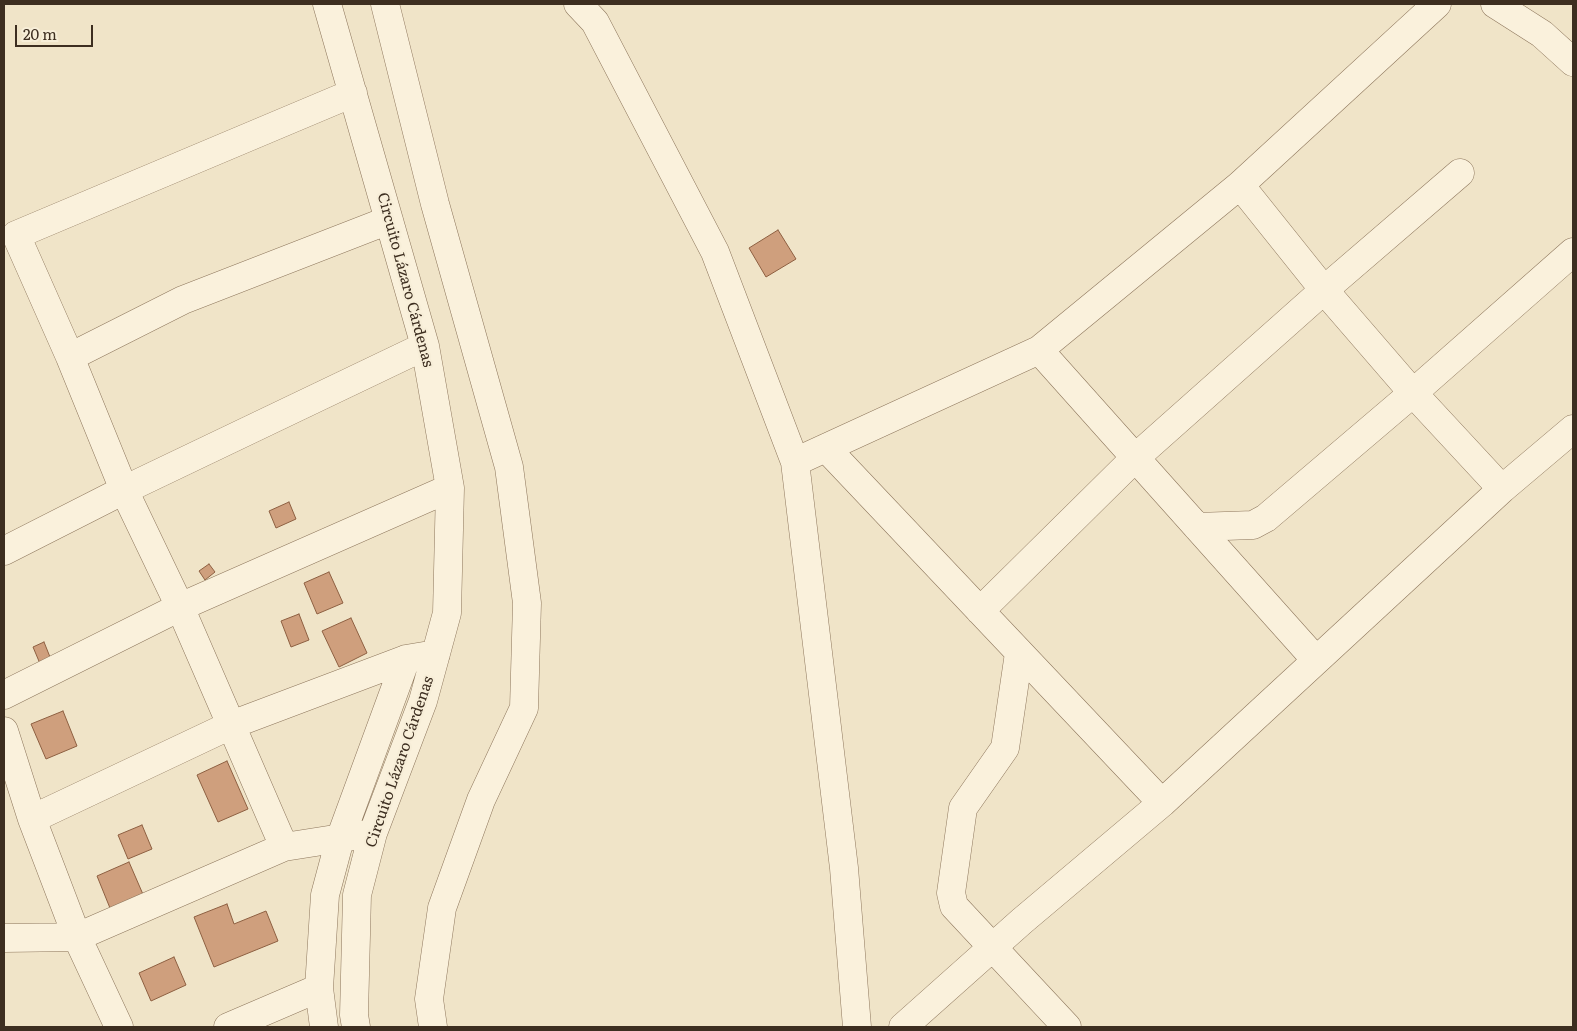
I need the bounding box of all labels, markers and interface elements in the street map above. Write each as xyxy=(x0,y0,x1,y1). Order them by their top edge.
scale bar xyxy=(18,15,95,47)
text: 20 m xyxy=(23,22,57,45)
street label: Circuito Lázaro Cárdenas xyxy=(373,191,437,369)
street label: Circuito Lázaro Cárdenas xyxy=(362,674,438,850)

